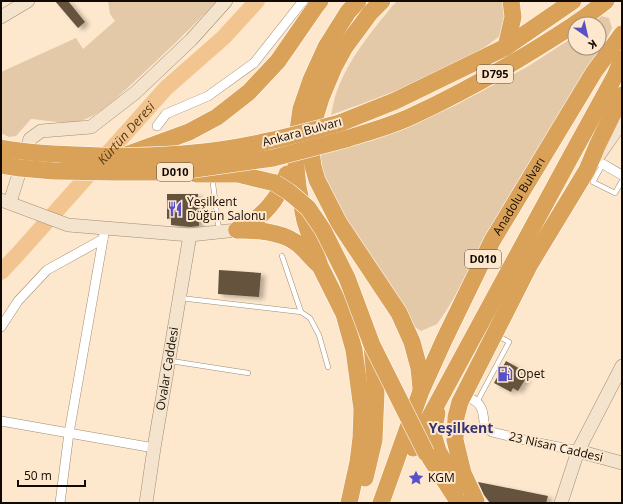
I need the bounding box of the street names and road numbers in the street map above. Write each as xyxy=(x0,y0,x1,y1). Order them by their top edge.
road number: D795 xyxy=(477,65,513,83)
street label: Ankara Bulvarı xyxy=(260,113,343,150)
street label: Anadolu Bulvarı xyxy=(488,154,549,238)
road number: D010 xyxy=(157,163,193,181)
road number: D010 xyxy=(465,250,501,268)
street label: Ovalar Caddesi xyxy=(152,326,182,412)
street label: 23 Nisan Caddesi xyxy=(507,427,605,466)

